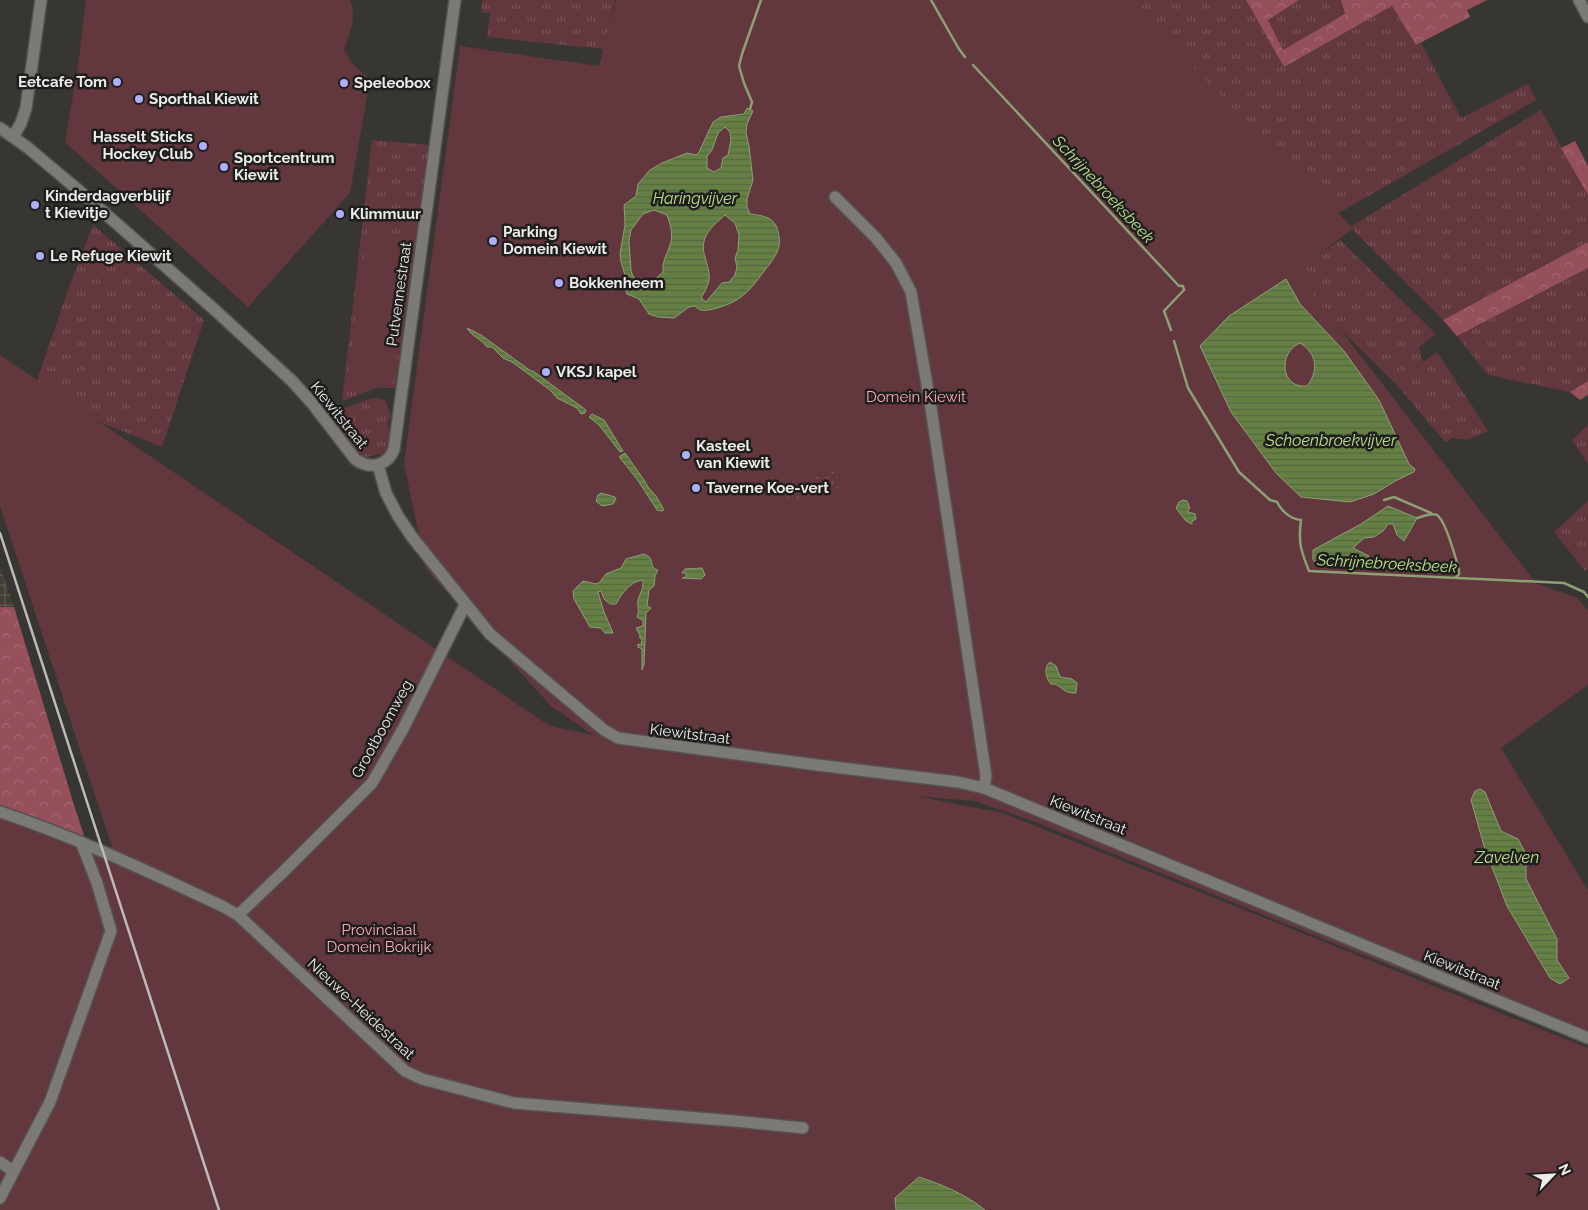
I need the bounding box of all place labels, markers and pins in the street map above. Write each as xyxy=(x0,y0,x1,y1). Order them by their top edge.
place label: Eetcafe Tom xyxy=(18,73,107,91)
place label: Speleobox xyxy=(354,74,431,92)
marker: Eetcafe Tom xyxy=(111,76,123,88)
marker: Speleobox xyxy=(338,77,350,89)
place label: Sporthal Kiewit xyxy=(149,90,259,108)
marker: Sporthal Kiewit xyxy=(133,93,145,105)
place label: Hasselt Sticks Hockey Club xyxy=(93,128,193,163)
marker: Hasselt Sticks Hockey Club xyxy=(197,140,209,152)
place label: Sportcentrum Kiewit xyxy=(234,149,334,184)
marker: Sportcentrum Kiewit xyxy=(218,161,230,173)
place label: Kinderdagverblijf t Kievitje xyxy=(45,187,171,222)
marker: Kinderdagverblijf t Kievitje xyxy=(29,199,41,211)
place label: Klimmuur xyxy=(350,205,421,223)
marker: Klimmuur xyxy=(334,208,346,220)
place label: Parking Domein Kiewit xyxy=(503,223,607,258)
marker: Parking Domein Kiewit xyxy=(487,235,499,247)
place label: Le Refuge Kiewit xyxy=(50,247,172,265)
marker: Le Refuge Kiewit xyxy=(34,250,46,262)
place label: Bokkenheem xyxy=(569,274,664,292)
marker: Bokkenheem xyxy=(553,277,565,289)
place label: VKSJ kapel xyxy=(556,363,637,381)
marker: VKSJ kapel xyxy=(540,366,552,378)
place label: Kasteel van Kiewit xyxy=(696,437,770,472)
marker: Kasteel van Kiewit xyxy=(680,449,692,461)
place label: Taverne Koe-vert xyxy=(706,479,829,497)
marker: Taverne Koe-vert xyxy=(690,482,702,494)

